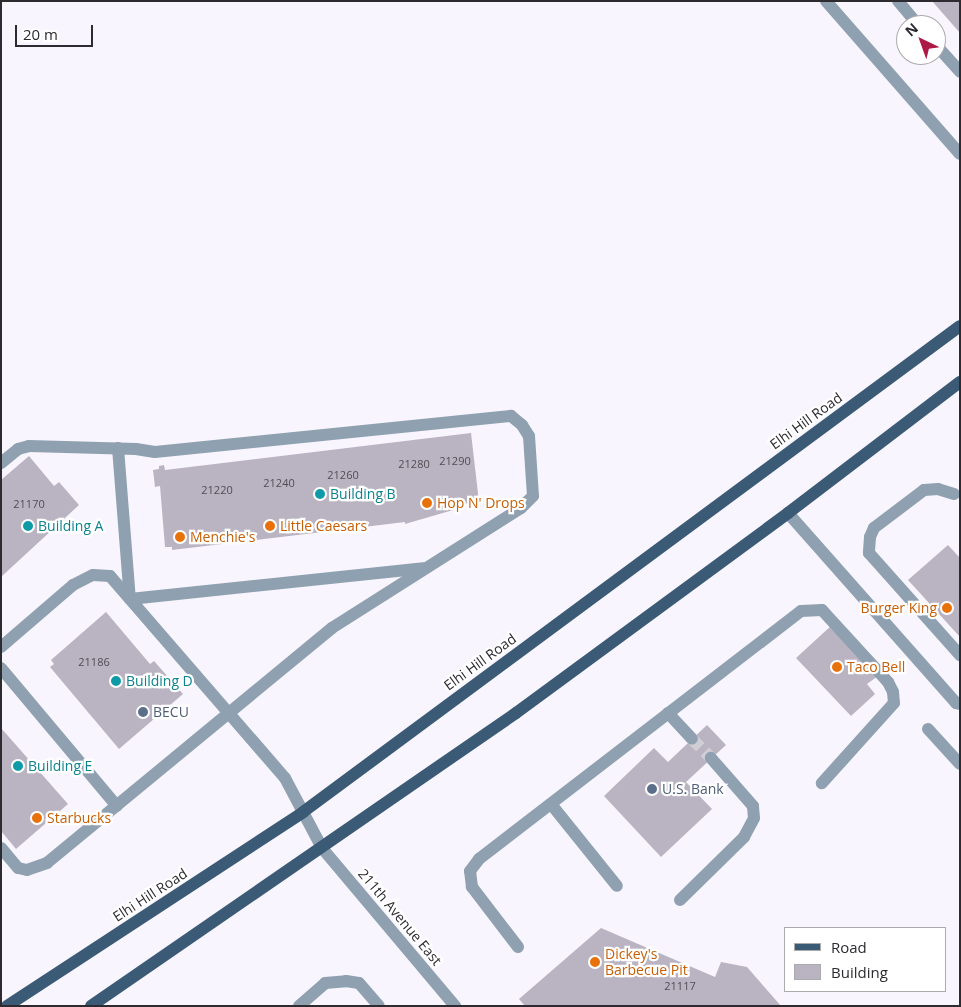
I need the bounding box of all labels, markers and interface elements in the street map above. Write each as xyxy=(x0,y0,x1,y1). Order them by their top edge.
scale bar xyxy=(18,15,95,47)
north arrow xyxy=(896,15,946,65)
text: N xyxy=(901,18,922,40)
text: 20 m xyxy=(23,24,58,44)
street label: Elhi Hill Road xyxy=(767,389,845,453)
house number: 21290 xyxy=(439,454,471,468)
house number: 21280 xyxy=(398,457,430,471)
house number: 21260 xyxy=(327,468,359,482)
house number: 21240 xyxy=(263,476,295,490)
house number: 21220 xyxy=(201,483,233,497)
place label: Building B xyxy=(330,486,396,502)
marker: Building B xyxy=(314,488,326,500)
place label: Hop N' Drops xyxy=(437,495,525,511)
house number: 21170 xyxy=(13,497,45,511)
marker: Hop N' Drops xyxy=(421,497,433,509)
place label: Building A xyxy=(38,518,103,534)
place label: Little Caesars xyxy=(280,518,367,534)
marker: Building A xyxy=(22,520,34,532)
marker: Little Caesars xyxy=(264,520,276,532)
place label: Menchie's xyxy=(190,529,255,545)
marker: Menchie's xyxy=(174,531,186,543)
place label: Burger King xyxy=(861,600,937,616)
marker: Burger King xyxy=(941,602,953,614)
street label: Elhi Hill Road xyxy=(441,630,519,694)
house number: 21186 xyxy=(78,655,110,669)
place label: Taco Bell xyxy=(847,659,905,675)
marker: Taco Bell xyxy=(831,661,843,673)
place label: Building D xyxy=(126,673,193,689)
marker: Building D xyxy=(110,675,122,687)
place label: BECU xyxy=(153,704,189,720)
marker: BECU xyxy=(137,706,149,718)
place label: Building E xyxy=(28,758,92,774)
marker: Building E xyxy=(12,760,24,772)
place label: U.S. Bank xyxy=(662,781,724,797)
marker: U.S. Bank xyxy=(646,783,658,795)
place label: Starbucks xyxy=(47,810,111,826)
marker: Starbucks xyxy=(31,812,43,824)
street label: Elhi Hill Road xyxy=(110,865,190,925)
street label: 211th Avenue East xyxy=(355,865,445,969)
legend xyxy=(784,927,946,992)
text: Road xyxy=(831,937,867,957)
place label: Dickey's Barbecue Pit xyxy=(605,946,688,979)
marker: Dickey's Barbecue Pit xyxy=(589,956,601,968)
text: Building xyxy=(831,962,888,982)
house number: 21117 xyxy=(664,979,696,993)

